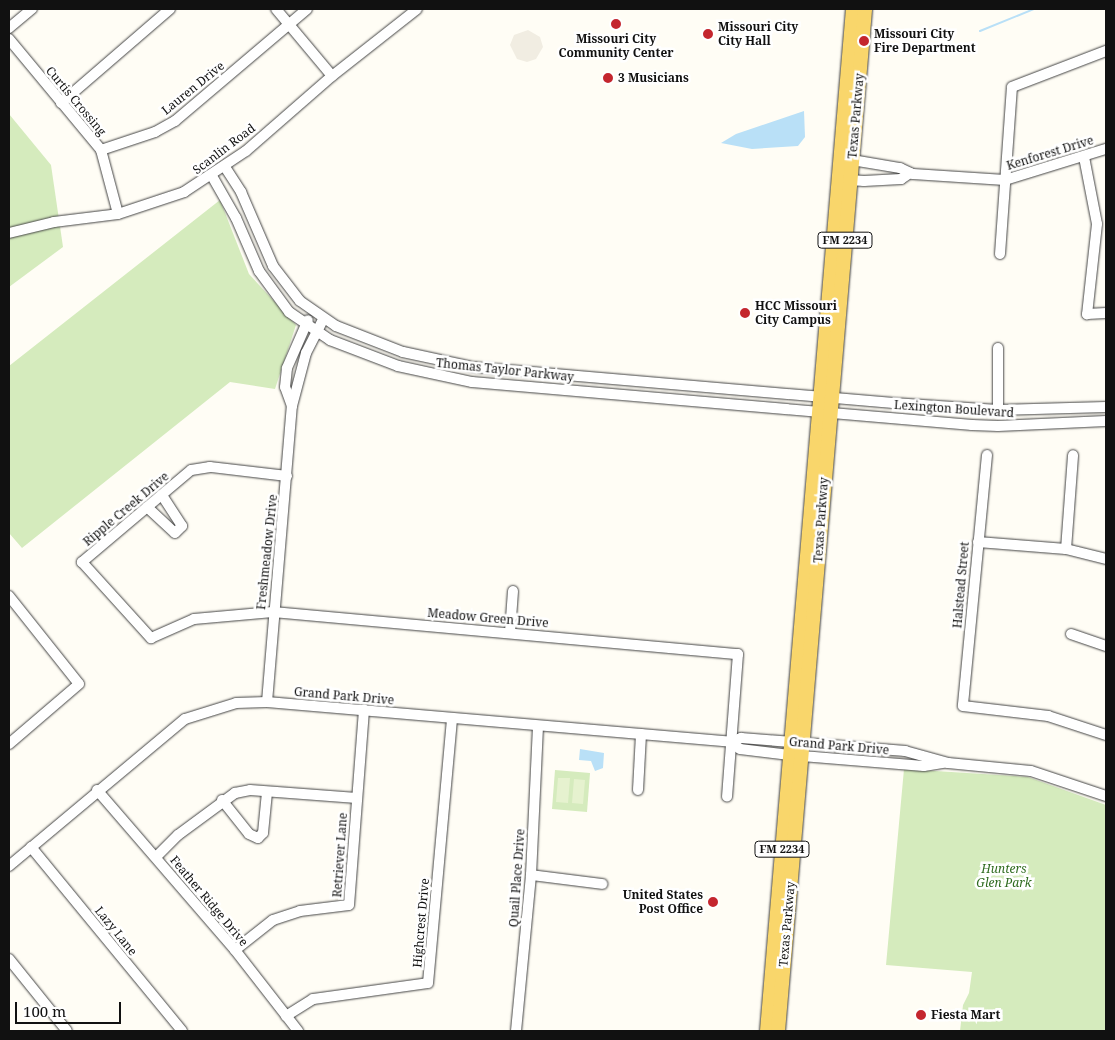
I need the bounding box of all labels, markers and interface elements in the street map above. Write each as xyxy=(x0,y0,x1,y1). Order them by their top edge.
marker: Missouri City Community Center xyxy=(610,18,622,30)
place label: Missouri City City Hall xyxy=(718,20,798,48)
place label: Missouri City Fire Department xyxy=(874,27,976,55)
marker: Missouri City City Hall xyxy=(702,28,714,40)
place label: Missouri City Community Center xyxy=(558,32,674,60)
marker: Missouri City Fire Department xyxy=(858,35,870,47)
street label: Lauren Drive xyxy=(159,58,227,118)
street label: Curtis Crossing xyxy=(43,63,109,139)
place label: 3 Musicians xyxy=(618,71,689,85)
marker: 3 Musicians xyxy=(602,72,614,84)
street label: Texas Parkway xyxy=(845,73,867,159)
street label: Scanlin Road xyxy=(190,121,258,177)
street label: Kenforest Drive xyxy=(1005,133,1095,173)
road number: FM 2234 xyxy=(816,232,874,248)
place label: HCC Missouri City Campus xyxy=(755,299,837,327)
marker: HCC Missouri City Campus xyxy=(739,307,751,319)
street label: Thomas Taylor Parkway xyxy=(435,356,575,384)
street label: Lexington Boulevard xyxy=(894,398,1014,420)
street label: Ripple Creek Drive xyxy=(80,469,172,549)
street label: Texas Parkway xyxy=(811,477,831,563)
street label: Freshmeadow Drive xyxy=(254,494,280,610)
street label: Halstead Street xyxy=(950,541,972,629)
street label: Meadow Green Drive xyxy=(427,606,549,630)
street label: Grand Park Drive xyxy=(293,684,395,708)
street label: Grand Park Drive xyxy=(788,734,890,758)
street label: Retriever Lane xyxy=(330,812,350,898)
street label: Quail Place Drive xyxy=(506,828,528,928)
road number: FM 2234 xyxy=(753,841,811,858)
street label: Feather Ridge Drive xyxy=(167,853,251,949)
park label: Hunters Glen Park xyxy=(976,862,1032,890)
street label: Highcrest Drive xyxy=(410,878,432,968)
street label: Texas Parkway xyxy=(776,881,798,967)
place label: United States Post Office xyxy=(623,888,703,916)
marker: United States Post Office xyxy=(707,896,719,908)
street label: Lazy Lane xyxy=(92,904,140,958)
scale bar xyxy=(18,992,124,1024)
text: 100 m xyxy=(23,1001,66,1021)
place label: Fiesta Mart xyxy=(931,1008,1000,1022)
marker: Fiesta Mart xyxy=(915,1009,927,1021)

